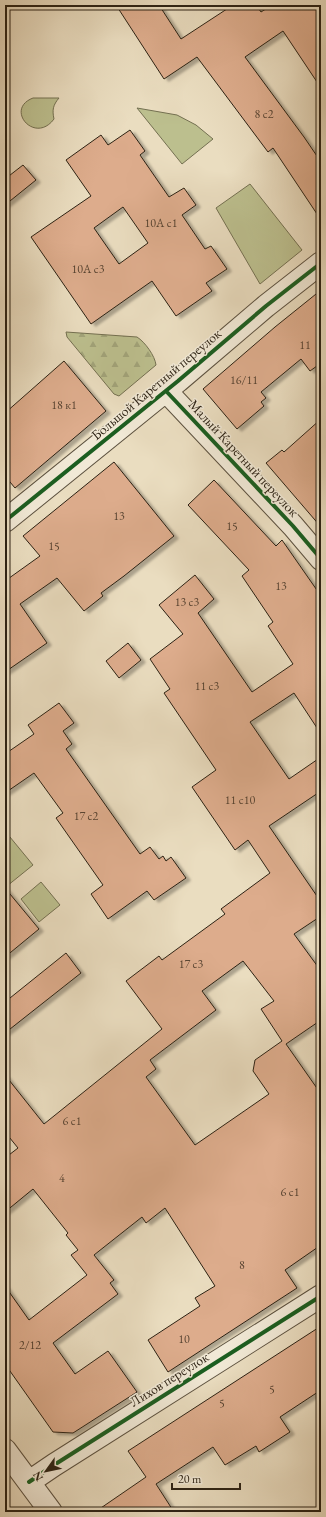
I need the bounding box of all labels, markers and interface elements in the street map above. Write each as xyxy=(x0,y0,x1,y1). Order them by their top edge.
house number: 8 с2 xyxy=(255,106,274,122)
house number: 10А с1 xyxy=(145,215,178,231)
house number: 10А с3 xyxy=(72,261,105,277)
street label: Большой Каретный переулок xyxy=(87,324,225,444)
house number: 11 xyxy=(299,337,311,353)
house number: 16/11 xyxy=(230,372,258,388)
street label: Малый Каретный переулок xyxy=(185,396,303,521)
house number: 18 к1 xyxy=(51,397,77,413)
house number: 13 xyxy=(113,508,125,524)
house number: 15 xyxy=(226,518,238,534)
house number: 15 xyxy=(48,538,60,554)
house number: 13 xyxy=(275,578,287,594)
house number: 13 с3 xyxy=(175,594,200,610)
house number: 11 с3 xyxy=(195,678,220,694)
house number: 11 с10 xyxy=(225,792,255,808)
house number: 17 с2 xyxy=(74,808,99,824)
house number: 17 с3 xyxy=(179,956,204,972)
house number: 6 с1 xyxy=(63,1113,82,1129)
house number: 4 xyxy=(59,1170,65,1186)
house number: 6 с1 xyxy=(281,1184,300,1200)
house number: 8 xyxy=(239,1257,245,1273)
house number: 10 xyxy=(178,1331,190,1347)
house number: 2/12 xyxy=(19,1337,41,1353)
street label: Лихов переулок xyxy=(126,1347,212,1410)
house number: 5 xyxy=(269,1381,275,1397)
house number: 5 xyxy=(219,1395,225,1411)
north arrow xyxy=(26,1451,66,1491)
scale bar xyxy=(172,1465,240,1491)
text: N xyxy=(29,1469,46,1484)
text: 20 m xyxy=(178,1471,202,1487)

